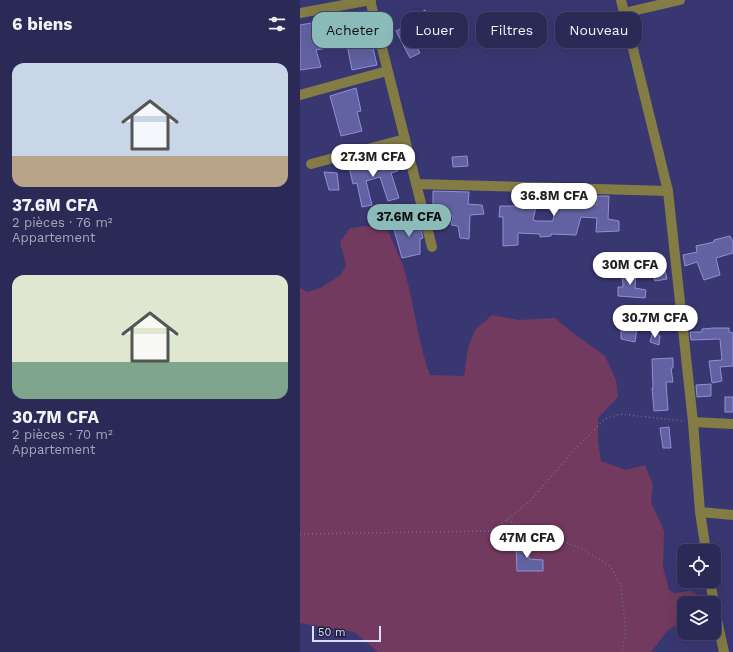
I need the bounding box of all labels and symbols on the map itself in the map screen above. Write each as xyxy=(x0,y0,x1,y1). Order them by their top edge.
pin: 27.3M CFA xyxy=(327,144,419,178)
pin: 36.8M CFA xyxy=(508,183,600,217)
pin: 37.6M CFA xyxy=(363,204,455,238)
pin: 30M CFA xyxy=(593,252,667,286)
pin: 30.7M CFA xyxy=(609,305,701,339)
pin: 47M CFA xyxy=(490,525,564,559)
scale bar xyxy=(312,624,381,643)

